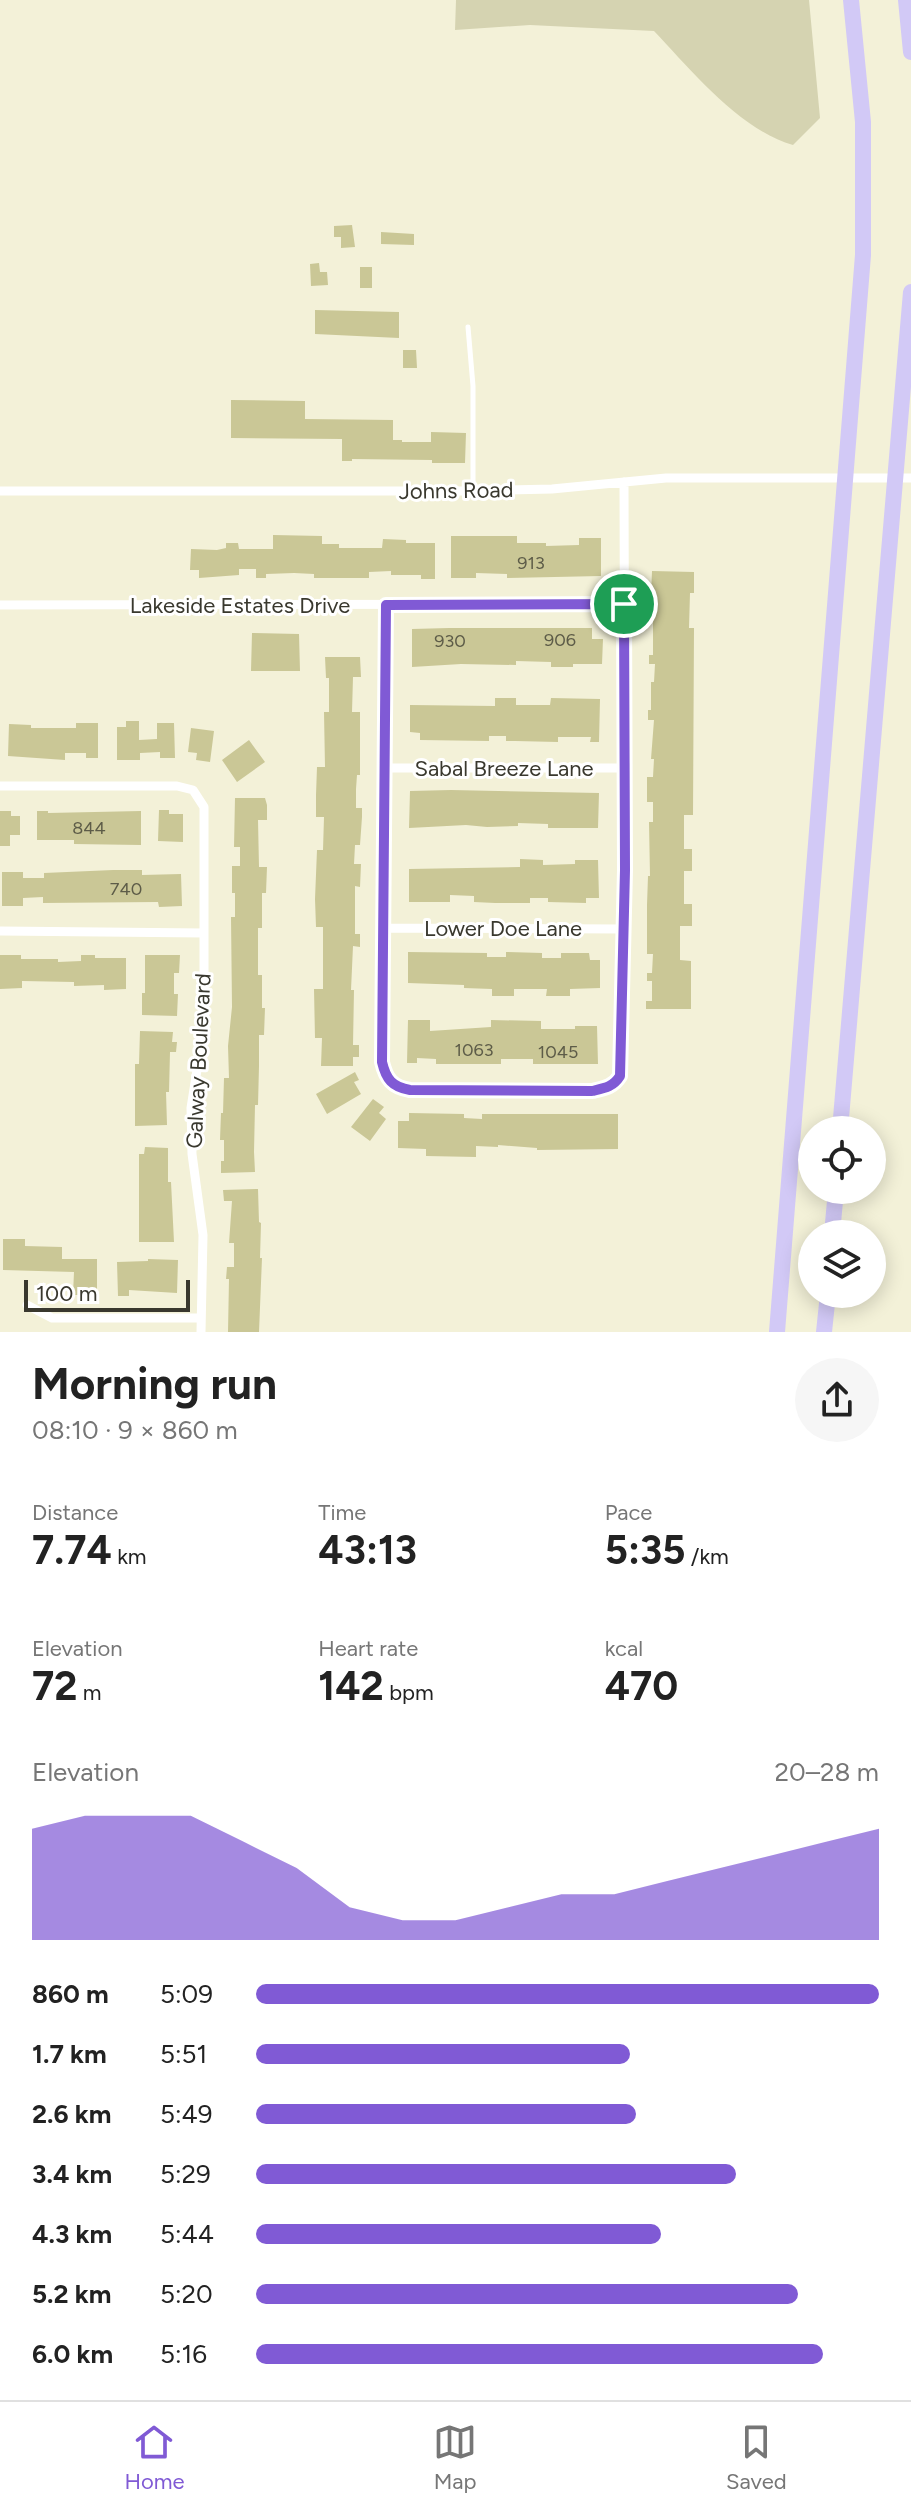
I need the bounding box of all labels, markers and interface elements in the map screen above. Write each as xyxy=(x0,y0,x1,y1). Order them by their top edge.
street label: Johns Road xyxy=(398,476,514,505)
house number: 913 xyxy=(517,552,545,574)
pin xyxy=(590,570,658,638)
icon: arrive xyxy=(602,582,646,626)
street label: Lakeside Estates Drive xyxy=(130,592,350,619)
house number: 906 xyxy=(544,629,576,651)
house number: 930 xyxy=(434,630,466,652)
street label: Sabal Breeze Lane xyxy=(414,755,594,782)
house number: 844 xyxy=(72,817,106,839)
house number: 740 xyxy=(110,878,142,900)
street label: Lower Doe Lane xyxy=(424,915,582,942)
street label: Galway Boulevard xyxy=(180,973,217,1149)
house number: 1063 xyxy=(455,1039,493,1061)
house number: 1045 xyxy=(538,1041,578,1063)
map controls xyxy=(798,1116,886,1308)
button: locate xyxy=(798,1116,886,1204)
button: layers xyxy=(798,1220,886,1308)
scale bar xyxy=(24,1276,190,1312)
text: 100 m xyxy=(36,1280,97,1307)
text: Morning run xyxy=(32,1357,277,1410)
button: share xyxy=(795,1358,879,1442)
text: 08:10 · 9 × 860 m xyxy=(32,1414,238,1446)
text: Distance xyxy=(32,1499,118,1526)
text: Time xyxy=(318,1499,366,1526)
text: Pace xyxy=(605,1499,652,1526)
text: 7.74 xyxy=(32,1526,112,1574)
text: 43:13 xyxy=(318,1526,417,1574)
text: 5:35 xyxy=(605,1526,685,1574)
text: km xyxy=(112,1543,147,1570)
text: /km xyxy=(685,1543,729,1570)
text: Elevation xyxy=(32,1635,122,1662)
text: Heart rate xyxy=(318,1635,418,1662)
text: kcal xyxy=(605,1635,643,1662)
text: 72 xyxy=(32,1662,77,1710)
text: 142 xyxy=(318,1662,384,1710)
text: 470 xyxy=(605,1662,678,1710)
text: m xyxy=(77,1679,102,1706)
text: bpm xyxy=(384,1679,434,1706)
text: Elevation xyxy=(32,1756,139,1788)
text: 20–28 m xyxy=(774,1756,879,1788)
text: 860 m xyxy=(32,1978,109,2010)
text: 5:09 xyxy=(160,1978,213,2010)
text: 1.7 km xyxy=(32,2038,107,2070)
text: 5:51 xyxy=(160,2038,207,2070)
text: 2.6 km xyxy=(32,2098,111,2130)
text: 5:49 xyxy=(160,2098,212,2130)
text: 3.4 km xyxy=(32,2158,112,2190)
text: 5:29 xyxy=(160,2158,211,2190)
text: 4.3 km xyxy=(32,2218,112,2250)
text: 5:44 xyxy=(160,2218,214,2250)
text: 5.2 km xyxy=(32,2278,111,2310)
text: 5:20 xyxy=(160,2278,213,2310)
text: 6.0 km xyxy=(32,2338,113,2370)
text: 5:16 xyxy=(160,2338,207,2370)
tab: Home xyxy=(124,2420,184,2495)
tab: Map xyxy=(433,2420,477,2495)
tab: Saved xyxy=(726,2420,787,2495)

